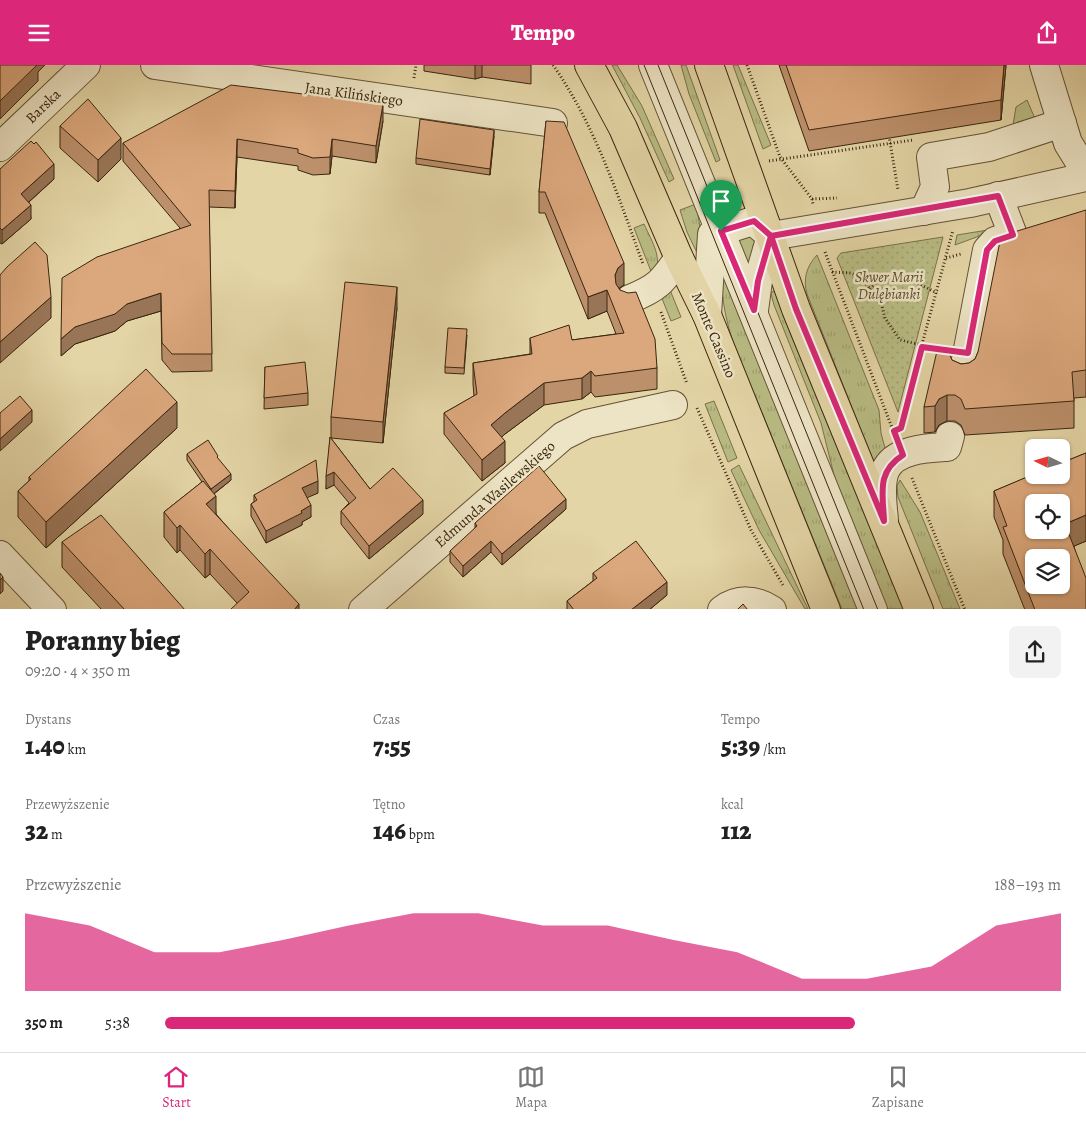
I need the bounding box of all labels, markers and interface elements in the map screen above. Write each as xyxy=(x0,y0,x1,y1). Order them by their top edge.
text: Tempo xyxy=(511,18,575,48)
icon: menu xyxy=(25,19,53,47)
icon: share xyxy=(1033,19,1061,47)
street label: Jana Kilińskiego xyxy=(304,77,404,111)
street label: Barska xyxy=(21,84,65,128)
pin xyxy=(700,180,742,231)
icon: arrive xyxy=(707,187,735,215)
park label: Skwer Marii Dulębianki xyxy=(855,267,923,304)
street label: Monte Cassino xyxy=(687,289,741,381)
street label: Edmunda Wasilewskiego xyxy=(430,436,560,552)
north arrow xyxy=(1025,439,1070,484)
map controls xyxy=(1025,439,1070,594)
button: locate xyxy=(1025,494,1070,539)
button: layers xyxy=(1025,549,1070,594)
text: Poranny bieg xyxy=(25,622,180,660)
button: share xyxy=(1009,626,1061,678)
text: 09:20 · 4 × 350 m xyxy=(25,660,130,682)
text: Dystans xyxy=(25,710,71,729)
text: Czas xyxy=(373,710,400,729)
text: Tempo xyxy=(721,710,760,729)
text: 1.40 xyxy=(25,729,65,763)
text: 7:55 xyxy=(373,729,411,763)
text: 5:39 xyxy=(721,729,760,763)
text: km xyxy=(65,740,86,759)
text: /km xyxy=(760,740,786,759)
text: Przewyższenie xyxy=(25,795,109,814)
text: Tętno xyxy=(373,795,405,814)
text: kcal xyxy=(721,795,743,814)
text: 32 xyxy=(25,814,48,848)
text: 146 xyxy=(373,814,406,848)
text: 112 xyxy=(721,814,752,848)
text: m xyxy=(48,825,63,844)
text: bpm xyxy=(406,825,435,844)
text: Przewyższenie xyxy=(25,874,122,896)
text: 188–193 m xyxy=(994,874,1061,896)
text: 350 m xyxy=(25,1012,63,1034)
text: 5:38 xyxy=(105,1012,130,1034)
tab: Start xyxy=(162,1063,191,1112)
tab: Mapa xyxy=(515,1063,547,1112)
tab: Zapisane xyxy=(872,1063,924,1112)

